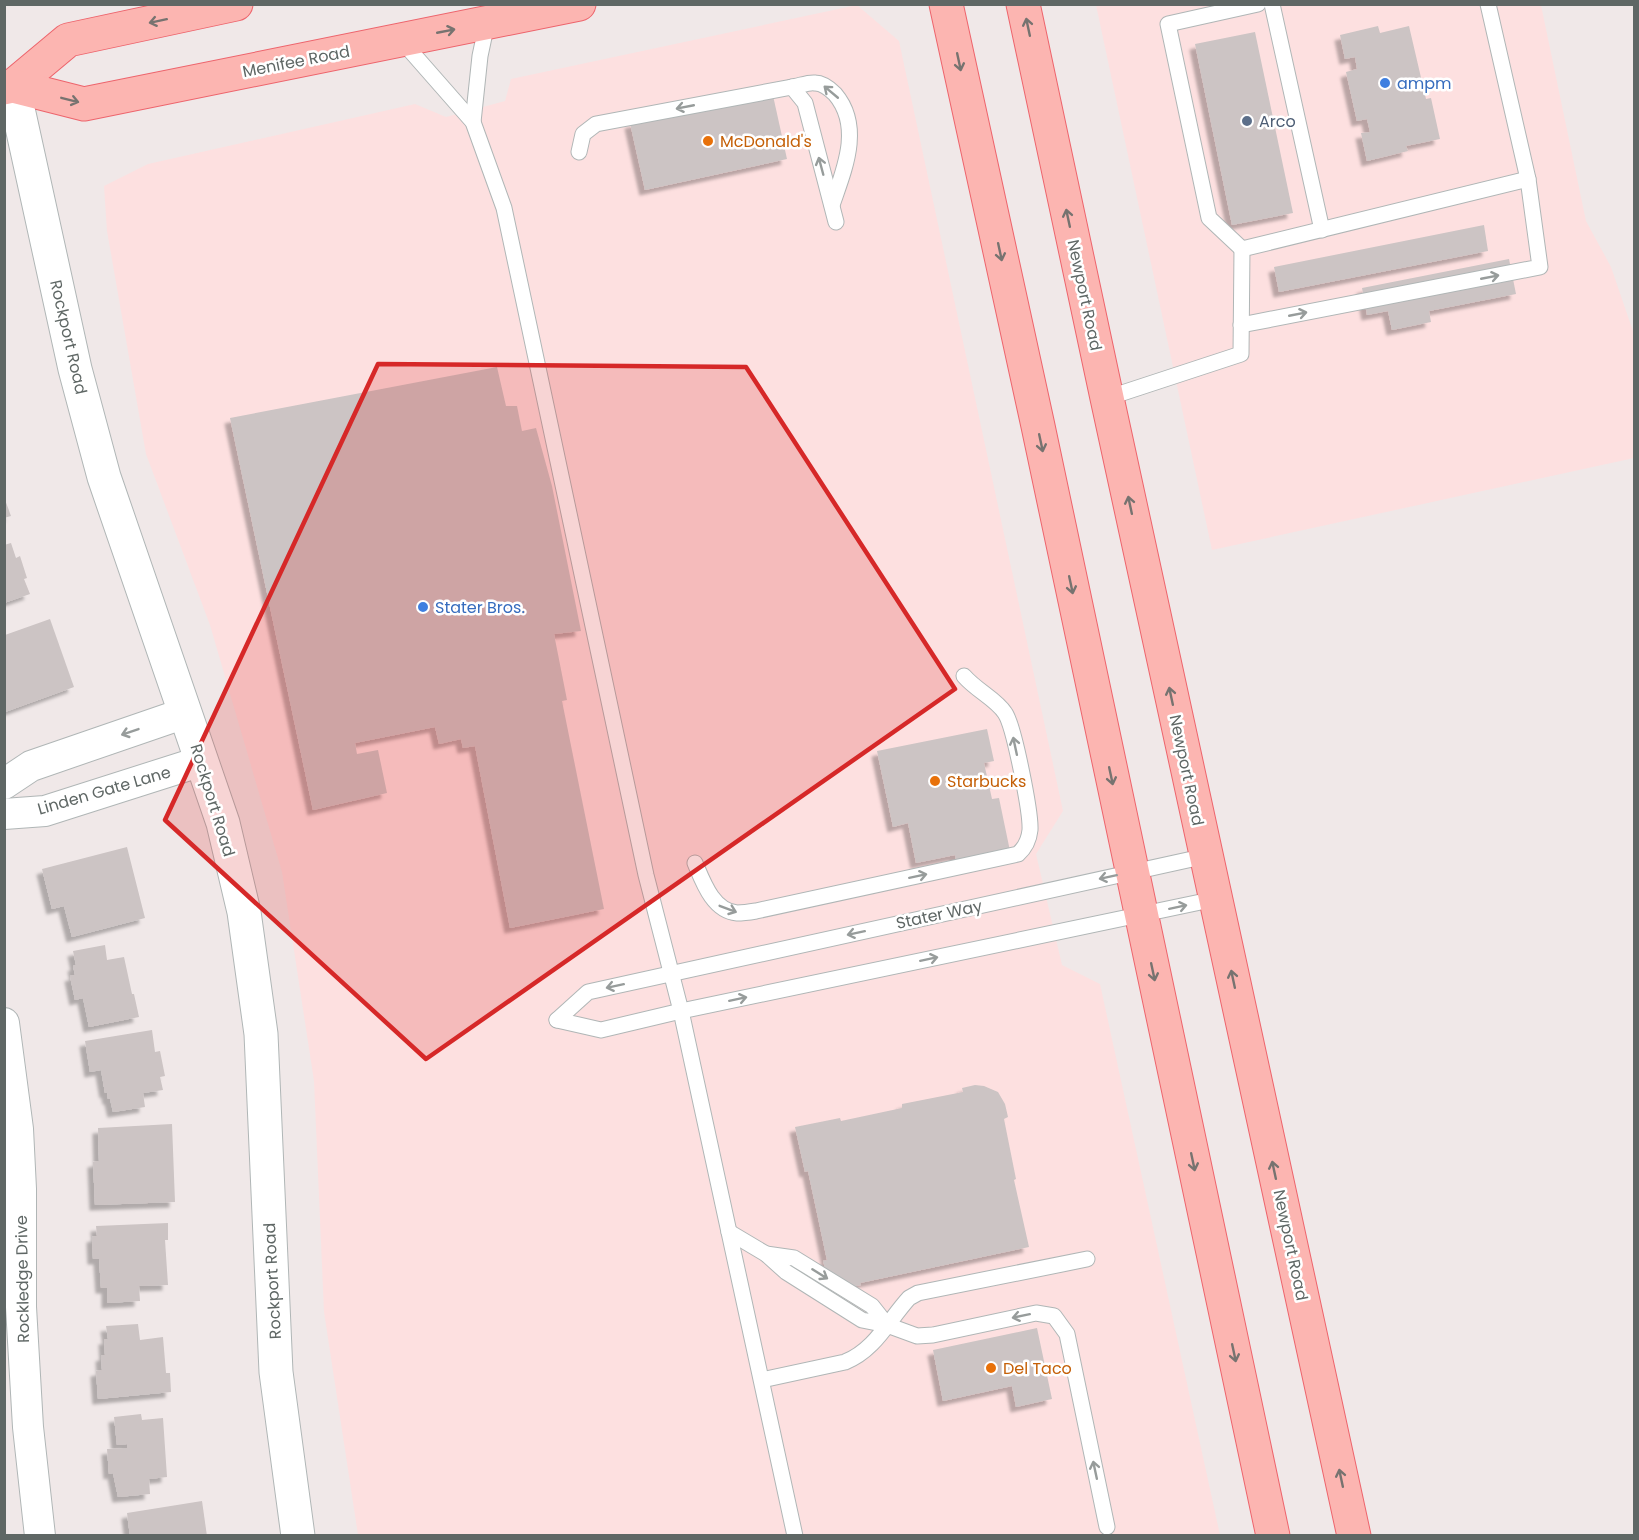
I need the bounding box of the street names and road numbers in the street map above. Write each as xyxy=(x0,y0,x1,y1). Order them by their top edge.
street label: Menifee Road xyxy=(240,40,352,83)
street label: Newport Road xyxy=(1062,237,1108,353)
street label: Rockport Road xyxy=(44,278,93,397)
street label: Newport Road xyxy=(1164,712,1210,828)
street label: Rockport Road xyxy=(184,741,241,859)
street label: Linden Gate Lane xyxy=(35,760,173,820)
street label: Stater Way xyxy=(894,894,984,935)
street label: Newport Road xyxy=(1268,1187,1314,1303)
street label: Rockledge Drive xyxy=(10,1215,35,1343)
street label: Rockport Road xyxy=(258,1222,287,1340)

